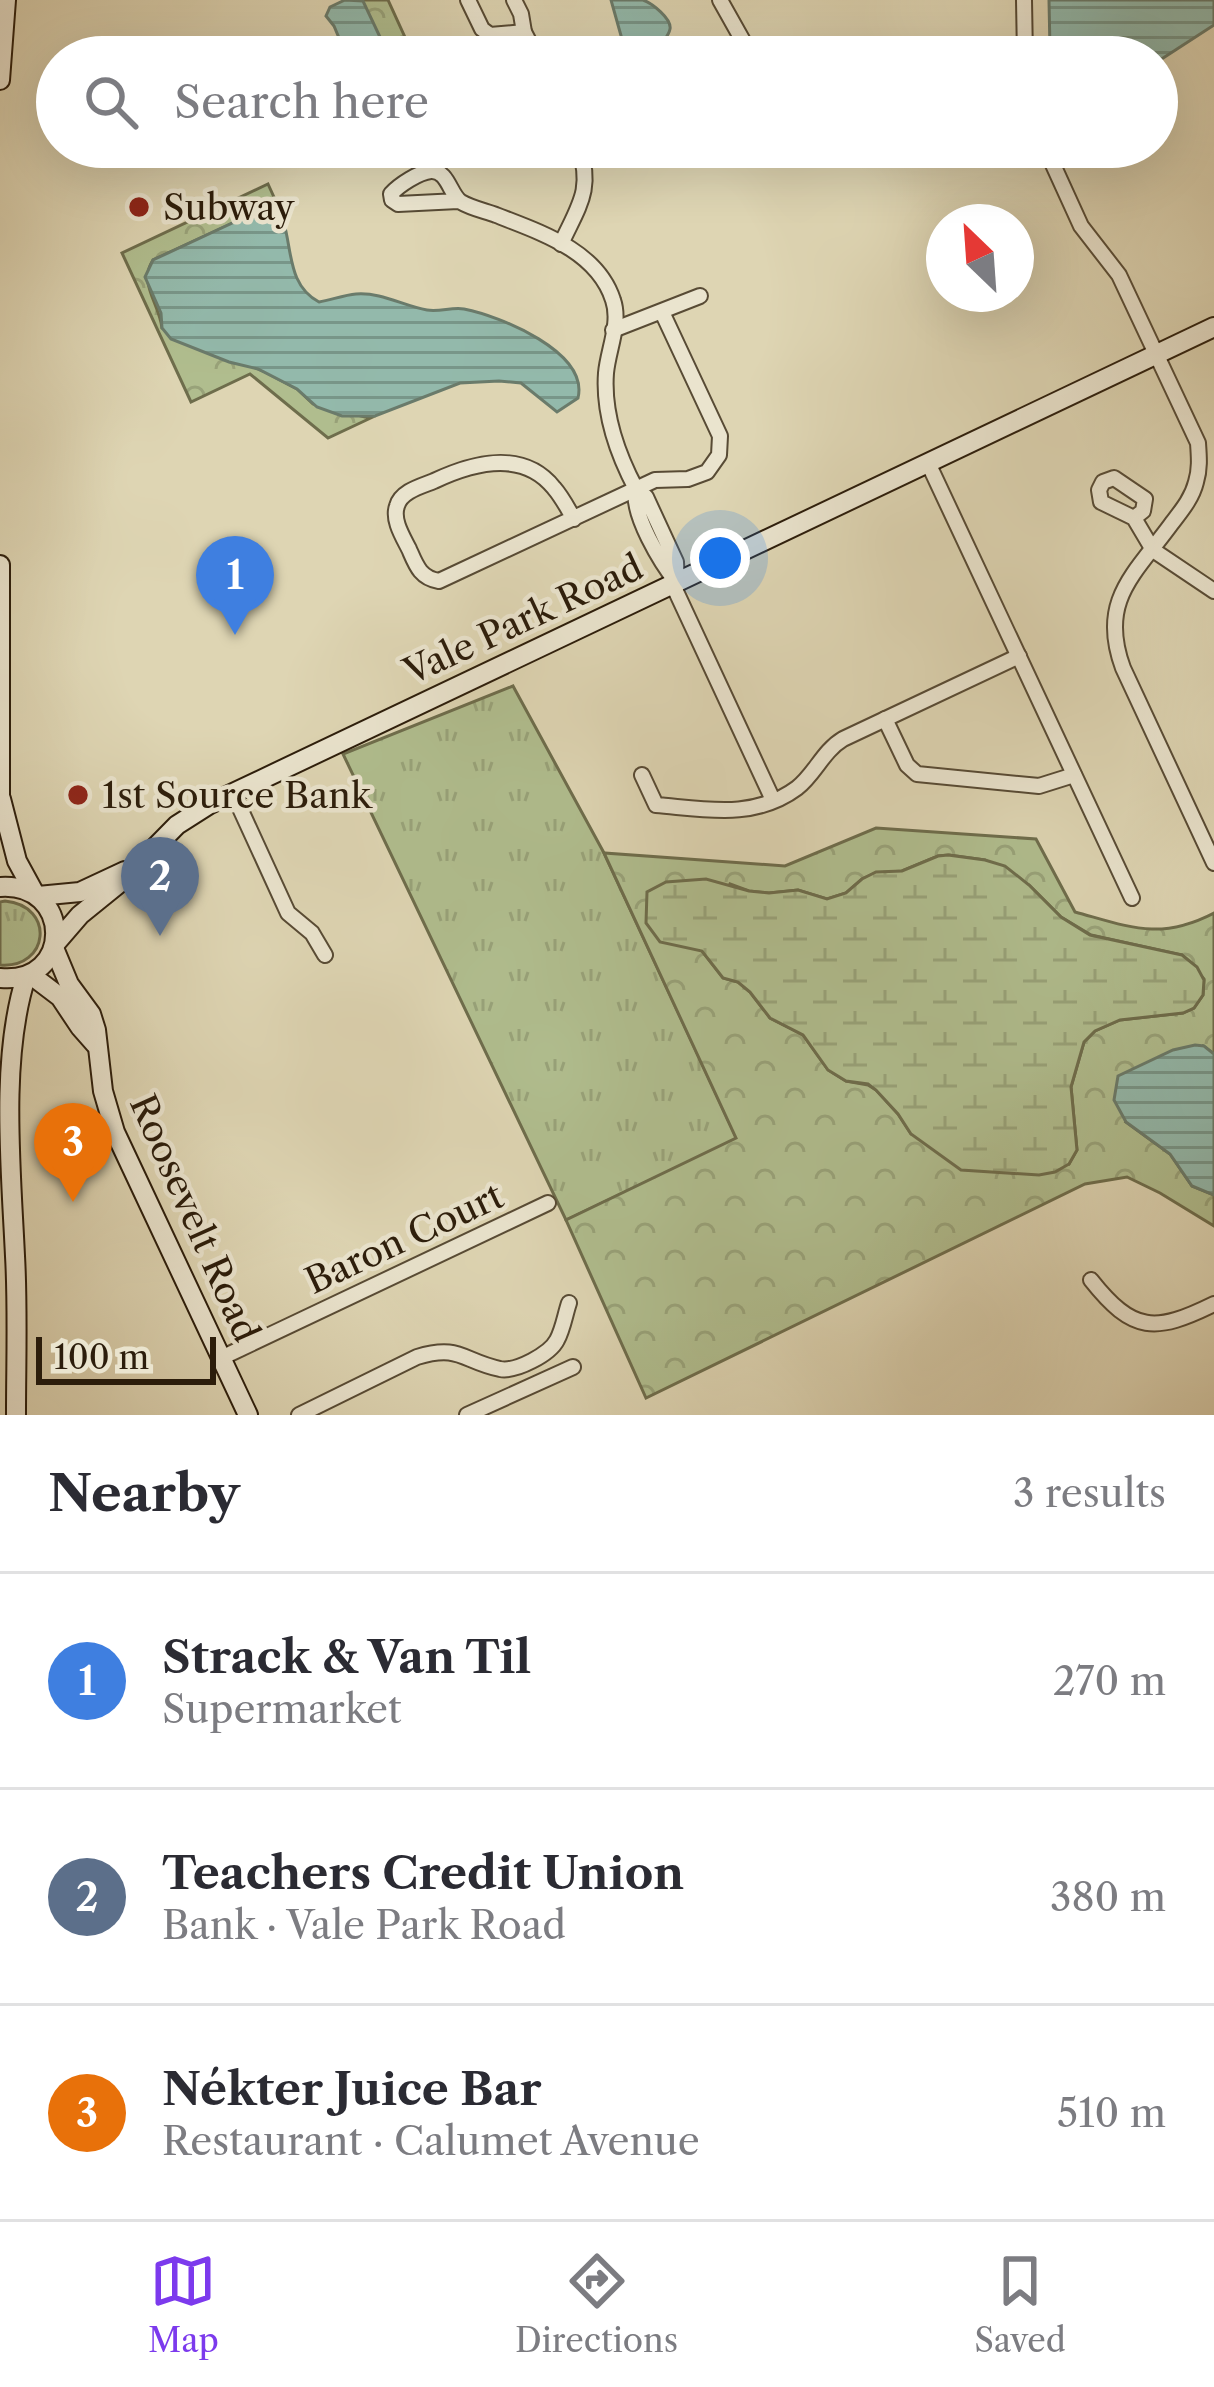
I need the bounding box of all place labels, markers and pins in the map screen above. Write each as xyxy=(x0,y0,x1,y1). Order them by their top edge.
place label: Subway xyxy=(163,185,295,229)
marker: Subway xyxy=(126,194,152,220)
pin: 1 xyxy=(196,536,274,635)
place label: 1st Source Bank xyxy=(102,773,374,817)
marker: 1st Source Bank xyxy=(65,782,91,808)
pin: 2 xyxy=(121,837,199,936)
pin: 3 xyxy=(34,1103,112,1202)

